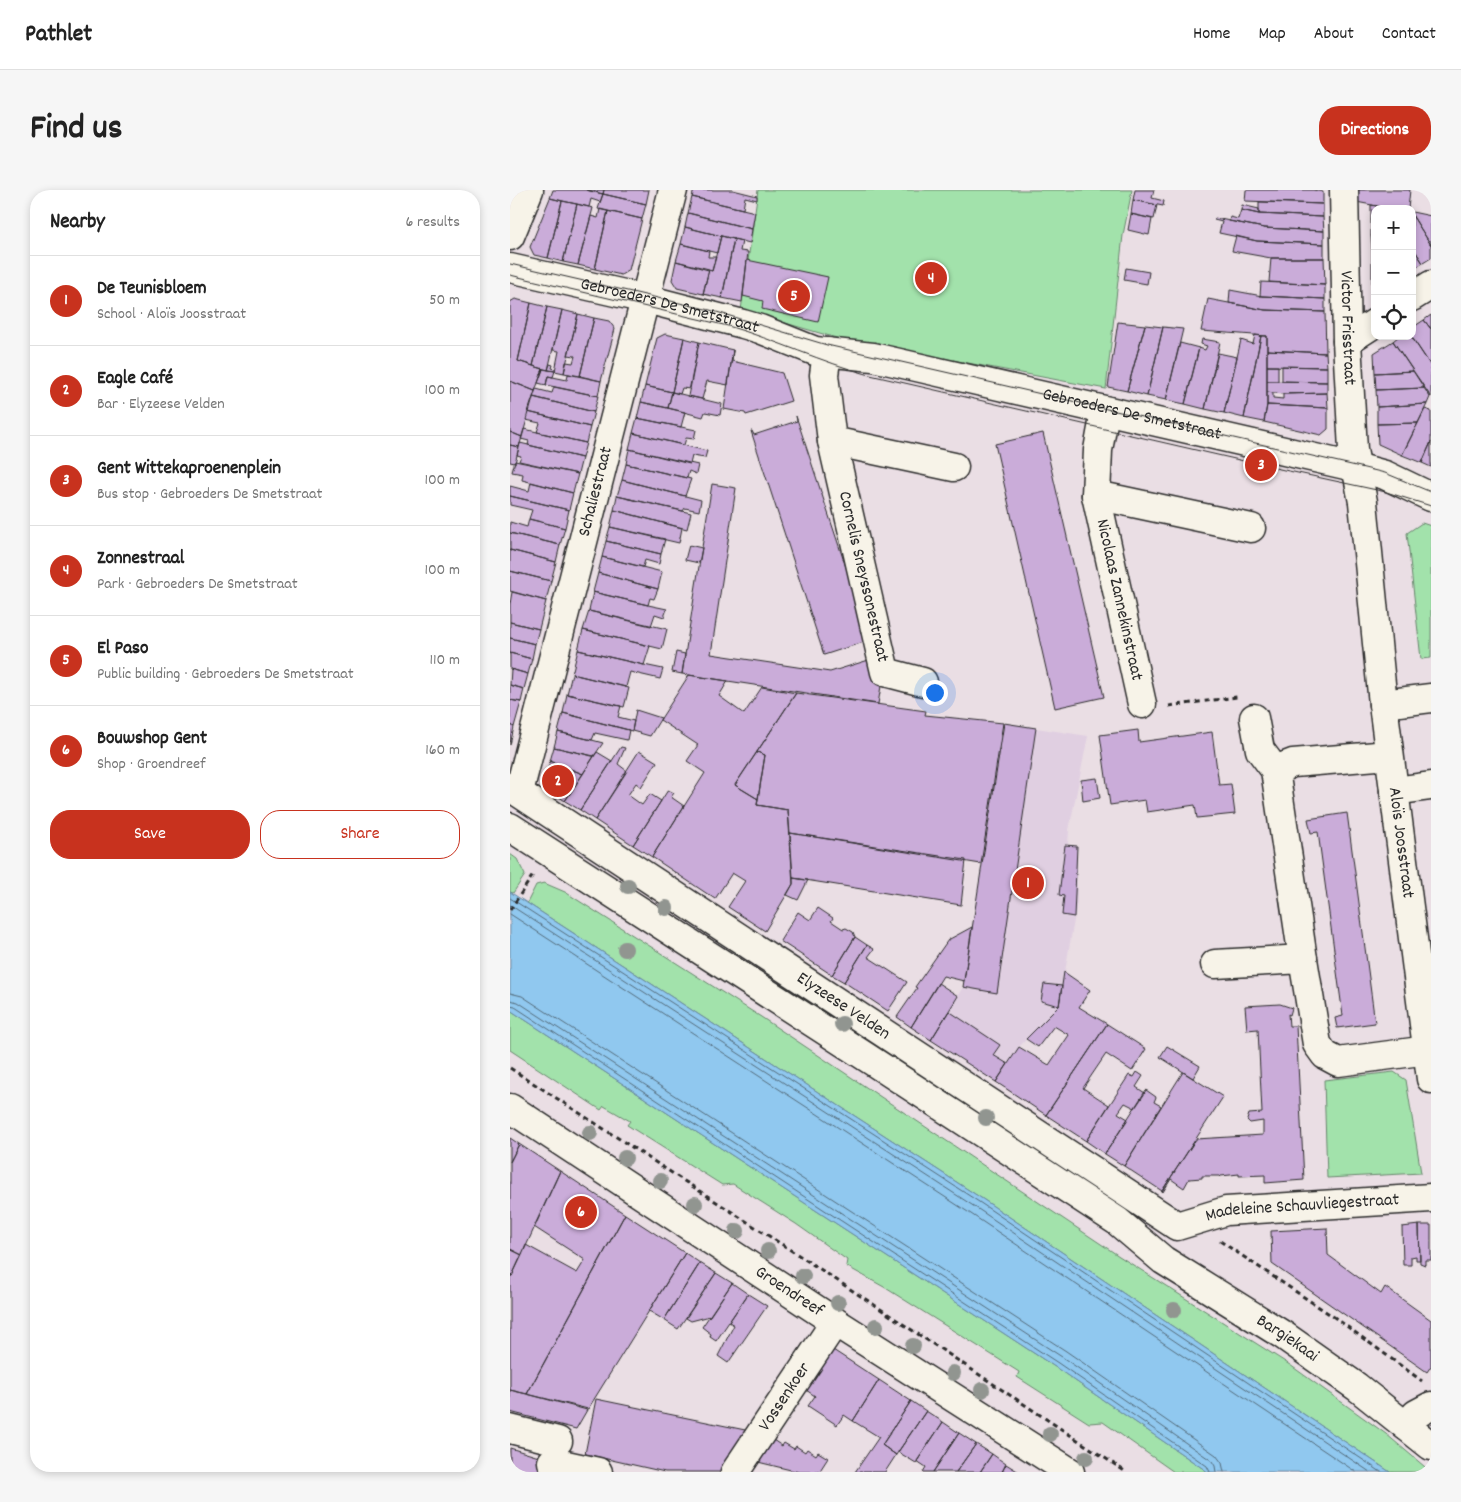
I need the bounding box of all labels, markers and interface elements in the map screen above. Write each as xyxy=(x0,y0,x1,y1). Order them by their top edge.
text: Pathlet xyxy=(25,18,92,52)
text: Home xyxy=(1193,22,1230,47)
text: Map xyxy=(1258,22,1286,47)
text: About xyxy=(1314,22,1354,47)
text: Contact xyxy=(1382,22,1436,47)
text: Find us xyxy=(30,105,122,155)
button: Directions xyxy=(1319,106,1431,155)
map controls xyxy=(1371,205,1416,340)
button: + xyxy=(1371,205,1416,250)
text: Nearby xyxy=(50,208,105,238)
text: 6 results xyxy=(405,211,460,234)
button: − xyxy=(1371,250,1416,295)
pin: 4 xyxy=(915,259,947,297)
street label: Victor Frisstraat xyxy=(1333,270,1362,386)
street label: Gebroeders De Smetstraat xyxy=(578,272,762,341)
text: De Teunisbloem xyxy=(97,276,207,303)
pin: 5 xyxy=(778,277,810,315)
text: 1 xyxy=(64,289,68,312)
text: 50 m xyxy=(429,289,460,312)
button: locate xyxy=(1371,295,1416,340)
text: School · Aloïs Joosstraat xyxy=(97,303,246,326)
text: Eagle Café xyxy=(97,366,173,393)
text: 2 xyxy=(63,379,70,402)
text: 100 m xyxy=(424,379,460,402)
street label: Gebroeders De Smetstraat xyxy=(1040,382,1224,447)
text: Bar · Elyzeese Velden xyxy=(97,393,225,416)
street label: Schaliestraat xyxy=(572,444,619,539)
pin: 3 xyxy=(1245,446,1277,484)
text: Gent Wittekaproenenplein xyxy=(97,456,281,483)
text: 3 xyxy=(62,469,70,492)
text: 100 m xyxy=(424,469,460,492)
text: Bus stop · Gebroeders De Smetstraat xyxy=(97,483,322,506)
street label: Cornelis Sneyssonestraat xyxy=(831,489,895,665)
street label: Nicolaas Zannekinstraat xyxy=(1089,517,1149,683)
text: Zonnestraal xyxy=(97,546,184,573)
text: 4 xyxy=(63,559,69,582)
text: 100 m xyxy=(424,559,460,582)
text: Park · Gebroeders De Smetstraat xyxy=(97,573,298,596)
text: El Paso xyxy=(97,636,149,663)
text: 5 xyxy=(62,649,70,672)
text: 110 m xyxy=(430,649,460,672)
text: Public building · Gebroeders De Smetstraat xyxy=(97,663,354,686)
your location xyxy=(922,680,948,706)
text: Bouwshop Gent xyxy=(97,726,207,753)
text: 6 xyxy=(62,739,70,762)
text: 160 m xyxy=(425,739,460,762)
text: Shop · Groendreef xyxy=(97,753,206,776)
pin: 2 xyxy=(542,762,574,800)
street label: Aloïs Joosstraat xyxy=(1381,786,1420,900)
button: Save xyxy=(50,810,250,859)
button: Share xyxy=(260,810,460,859)
pin: 1 xyxy=(1012,864,1044,902)
street label: Elyzeese Velden xyxy=(791,966,895,1046)
street label: Madeleine Schauvliegestraat xyxy=(1202,1188,1400,1229)
pin: 6 xyxy=(565,1193,597,1231)
street label: Groendreef xyxy=(750,1260,829,1324)
street label: Bargiekaai xyxy=(1251,1309,1323,1369)
street label: Vossenkoer xyxy=(753,1357,817,1437)

